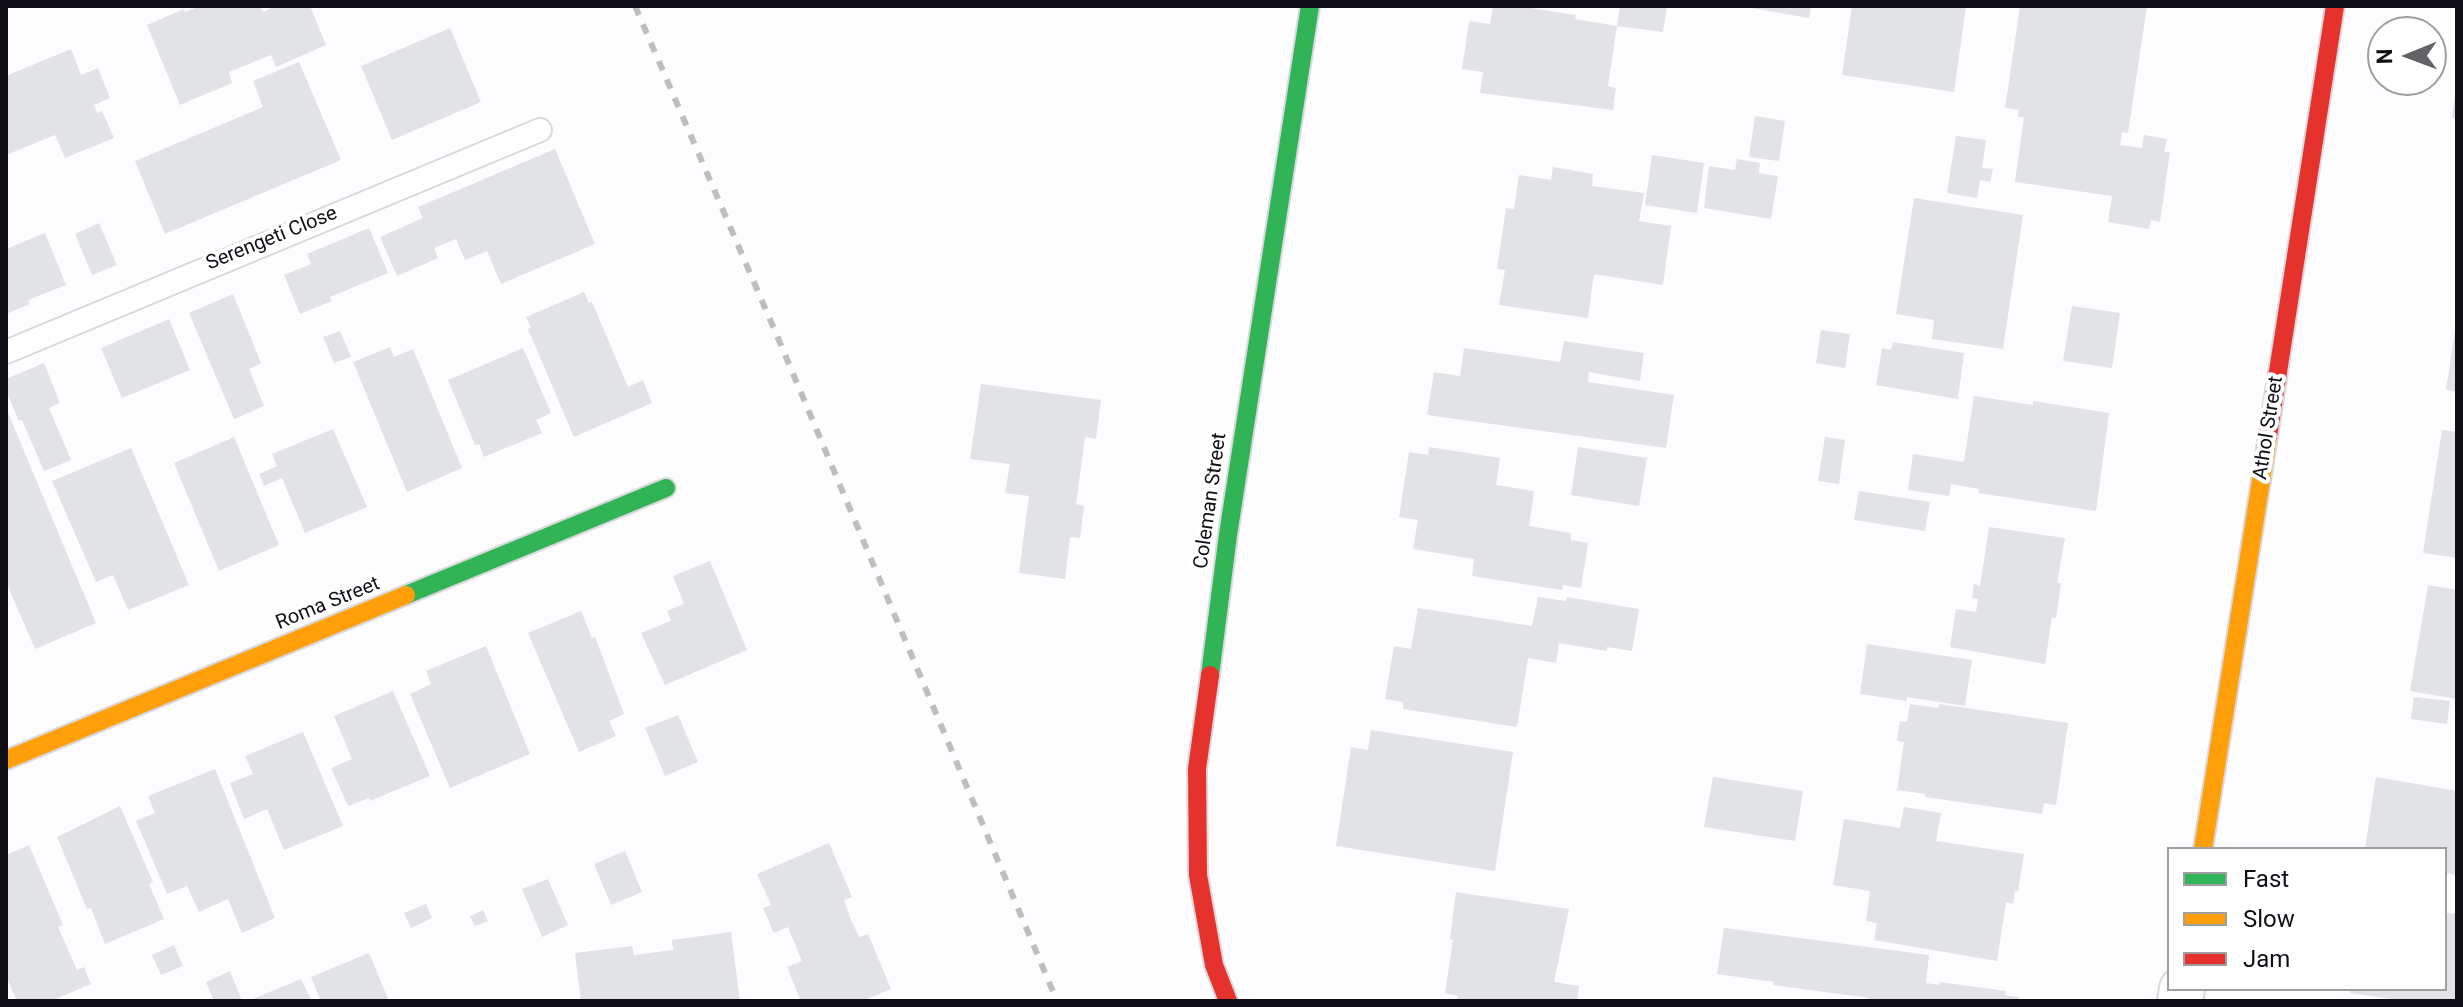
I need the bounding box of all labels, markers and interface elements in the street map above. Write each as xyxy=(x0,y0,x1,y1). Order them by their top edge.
north arrow xyxy=(2367,16,2447,96)
text: N xyxy=(2372,48,2397,64)
street label: Serengeti Close xyxy=(203,202,341,276)
street label: Athol Street xyxy=(2249,375,2289,481)
street label: Coleman Street xyxy=(1190,431,1232,571)
street label: Roma Street xyxy=(273,572,383,636)
legend xyxy=(2167,847,2447,991)
text: Fast xyxy=(2243,865,2289,893)
text: Slow xyxy=(2243,905,2295,933)
text: Jam xyxy=(2243,945,2290,973)

